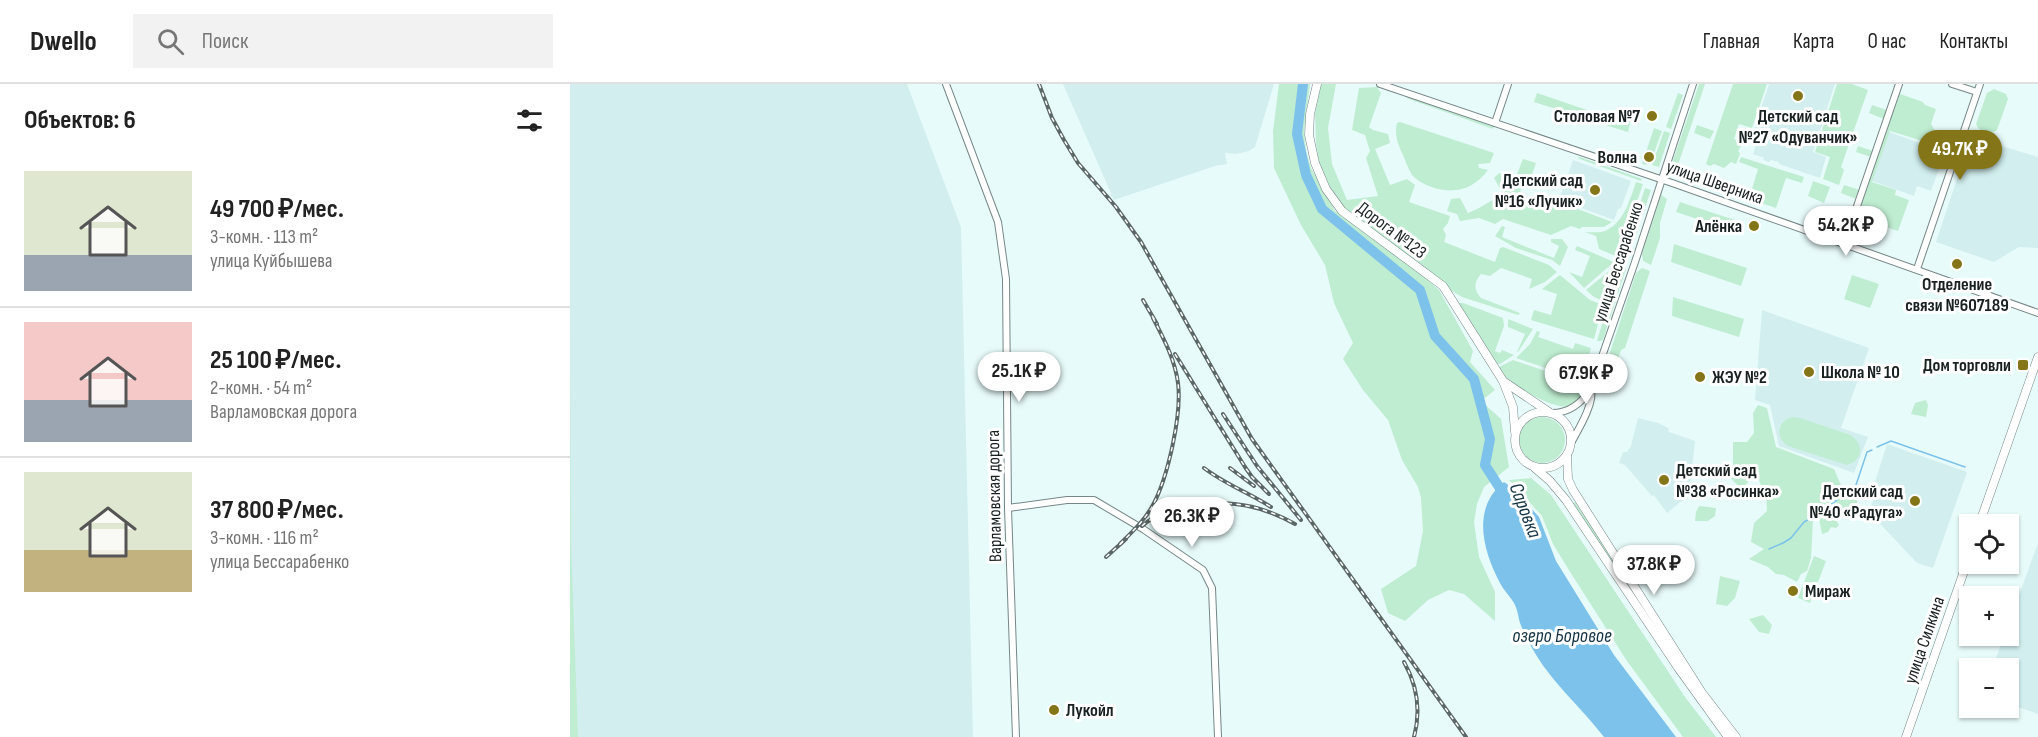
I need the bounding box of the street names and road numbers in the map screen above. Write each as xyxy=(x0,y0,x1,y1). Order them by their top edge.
street label: улица Шверника xyxy=(1664,156,1766,209)
street label: Дорога №123 xyxy=(1353,198,1430,263)
street label: улица Бессарабенко xyxy=(1589,199,1648,325)
street label: Варламовская дорога xyxy=(983,430,1006,562)
street label: улица Силкина xyxy=(1900,594,1949,687)

